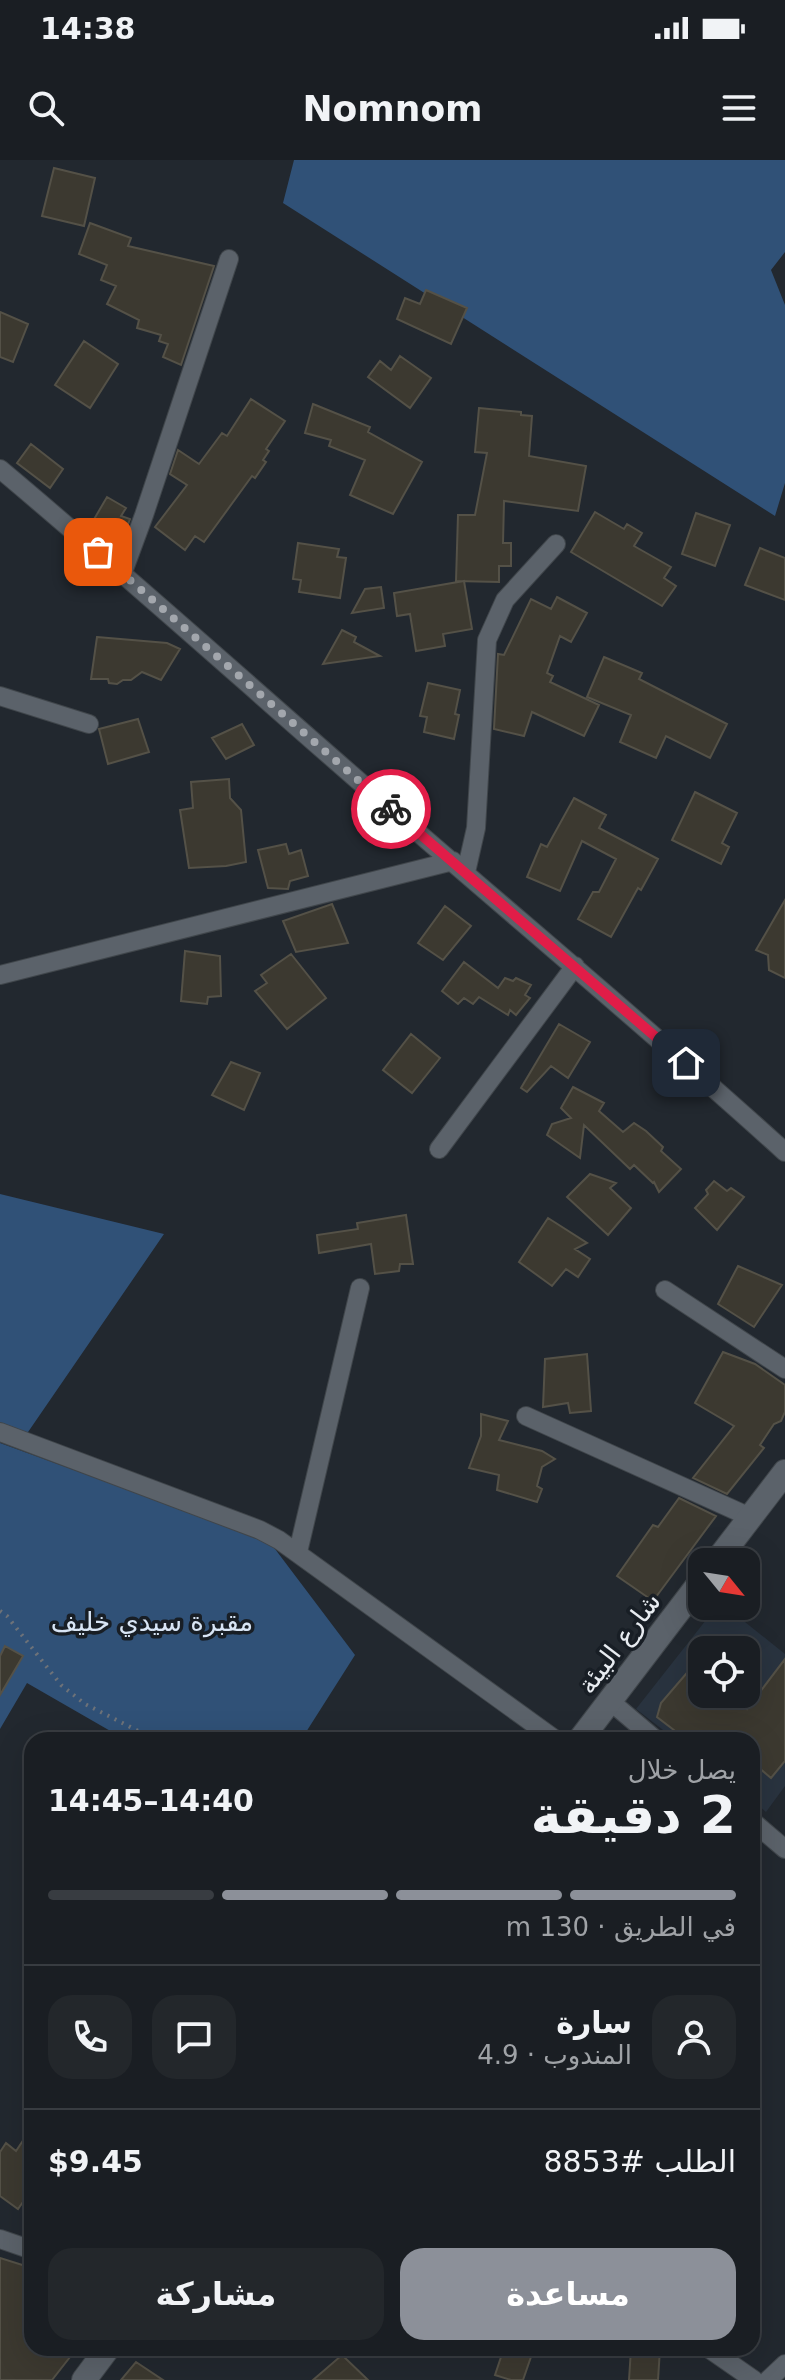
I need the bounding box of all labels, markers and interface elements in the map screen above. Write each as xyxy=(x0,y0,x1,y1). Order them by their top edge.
text: 14:38 xyxy=(40,11,136,46)
icon: search xyxy=(24,86,68,130)
icon: menu xyxy=(717,86,761,130)
text: Nomnom xyxy=(302,88,483,129)
pin xyxy=(64,518,132,586)
icon: bag xyxy=(76,530,120,574)
courier xyxy=(351,769,431,849)
icon: bike xyxy=(369,787,413,831)
pin xyxy=(652,1029,720,1097)
icon: home xyxy=(664,1041,708,1085)
north arrow xyxy=(688,1548,760,1620)
map controls xyxy=(688,1548,760,1708)
street label: شارع البيئة xyxy=(571,1587,667,1699)
park label: مقبرة سيدي خليف xyxy=(51,1607,253,1638)
button: locate xyxy=(688,1636,760,1708)
text: يصل خلال xyxy=(628,1755,736,1785)
text: 14:40–14:45 xyxy=(48,1783,254,1818)
text: 2 دقيقة xyxy=(531,1785,736,1845)
text: في الطريق · 130 m xyxy=(506,1912,736,1942)
button: phone xyxy=(48,1995,132,2079)
button: chat xyxy=(152,1995,236,2079)
button: person xyxy=(652,1995,736,2079)
text: سارة xyxy=(556,2005,632,2040)
text: المندوب · 4.9 xyxy=(477,2040,632,2070)
text: $9.45 xyxy=(48,2144,143,2179)
text: الطلب #8853 xyxy=(543,2144,736,2179)
button: مشاركة xyxy=(48,2248,384,2340)
button: مساعدة xyxy=(400,2248,736,2340)

